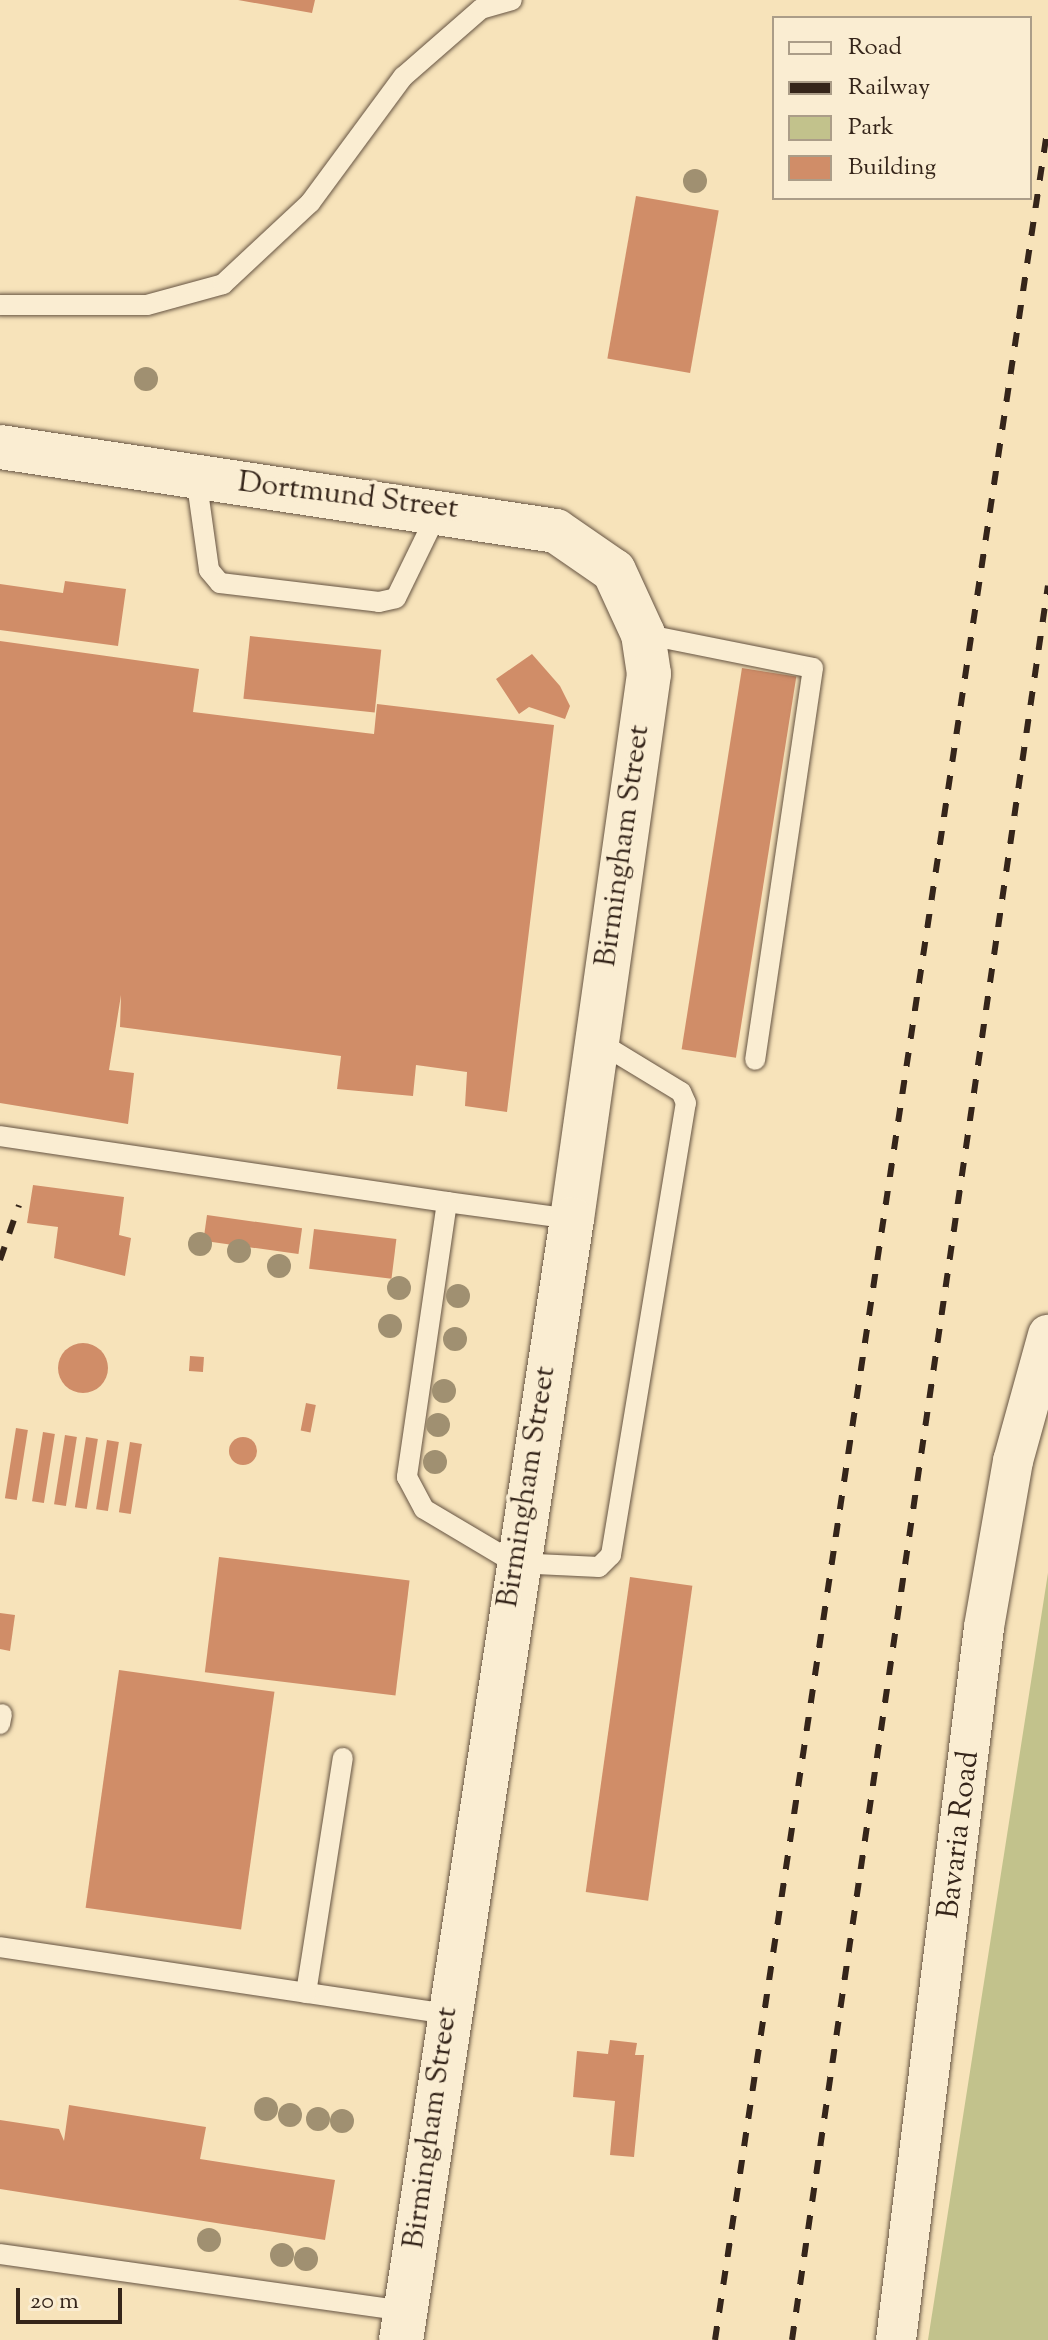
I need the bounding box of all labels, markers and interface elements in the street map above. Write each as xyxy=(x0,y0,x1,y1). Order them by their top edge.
legend xyxy=(772,16,1032,200)
text: Road xyxy=(848,31,902,65)
text: Railway xyxy=(848,71,930,105)
text: Park xyxy=(848,111,894,145)
text: Building xyxy=(848,151,936,185)
street label: Dortmund Street xyxy=(236,466,460,528)
street label: Birmingham Street xyxy=(589,723,659,969)
street label: Birmingham Street xyxy=(491,1364,565,1610)
street label: Bavaria Road xyxy=(932,1749,988,1921)
street label: Birmingham Street xyxy=(397,2005,467,2251)
scale bar xyxy=(20,2272,126,2322)
text: 20 m xyxy=(30,2285,79,2319)

